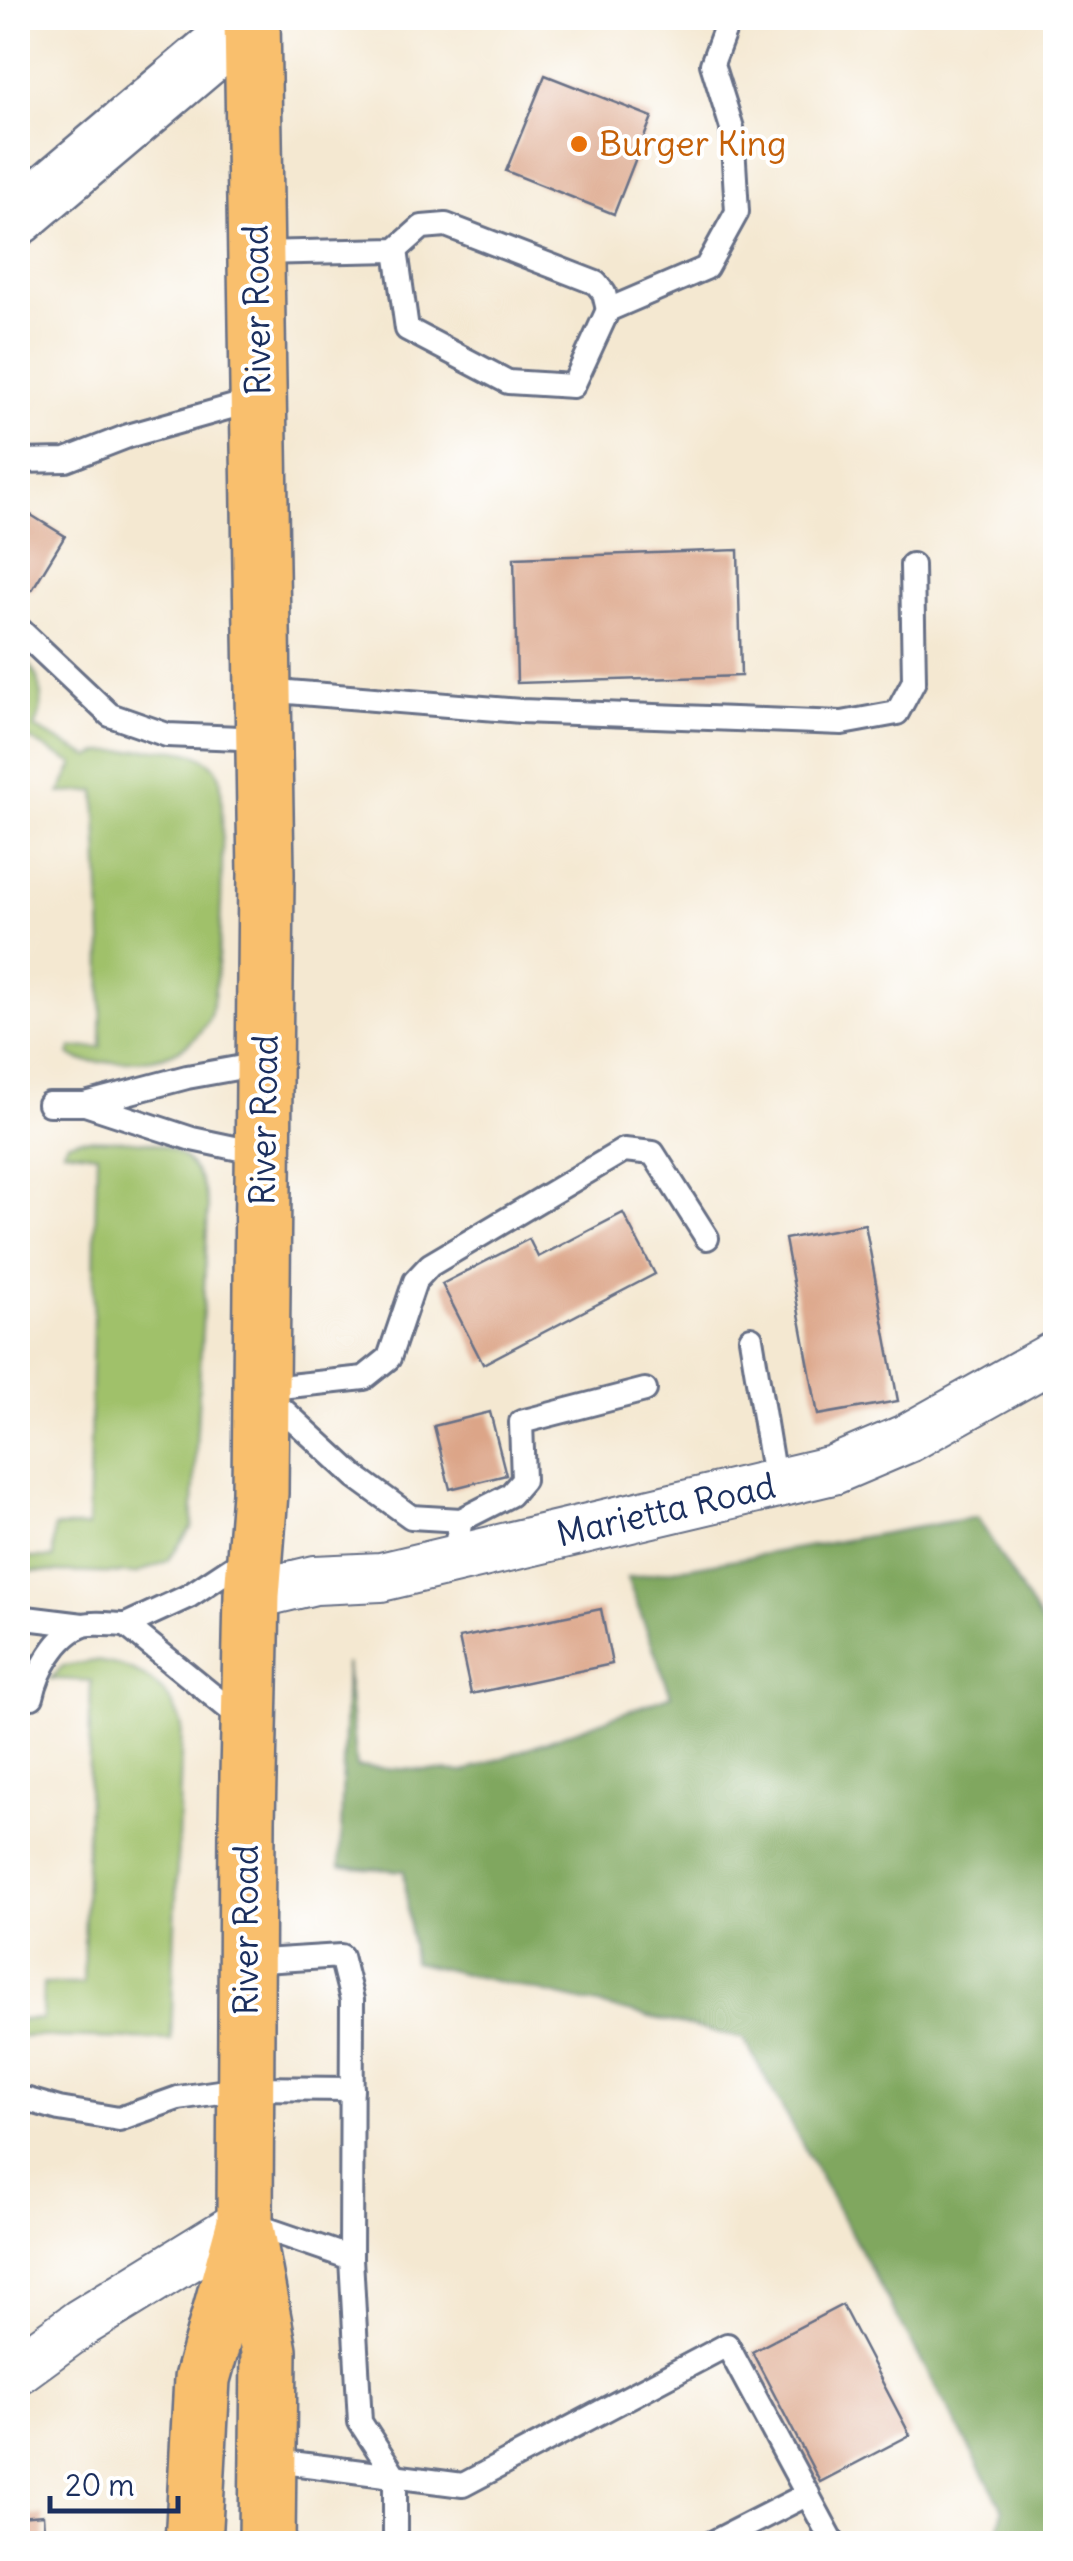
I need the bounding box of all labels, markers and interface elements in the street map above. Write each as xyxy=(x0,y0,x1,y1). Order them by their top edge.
place label: Burger King xyxy=(599,121,787,165)
marker: Burger King xyxy=(568,133,590,155)
street label: River Road xyxy=(233,224,279,396)
street label: River Road xyxy=(240,1034,286,1206)
street label: Marietta Road xyxy=(552,1462,779,1556)
street label: River Road xyxy=(223,1845,267,2015)
scale bar xyxy=(50,2451,178,2513)
text: 20 m xyxy=(65,2466,135,2504)

